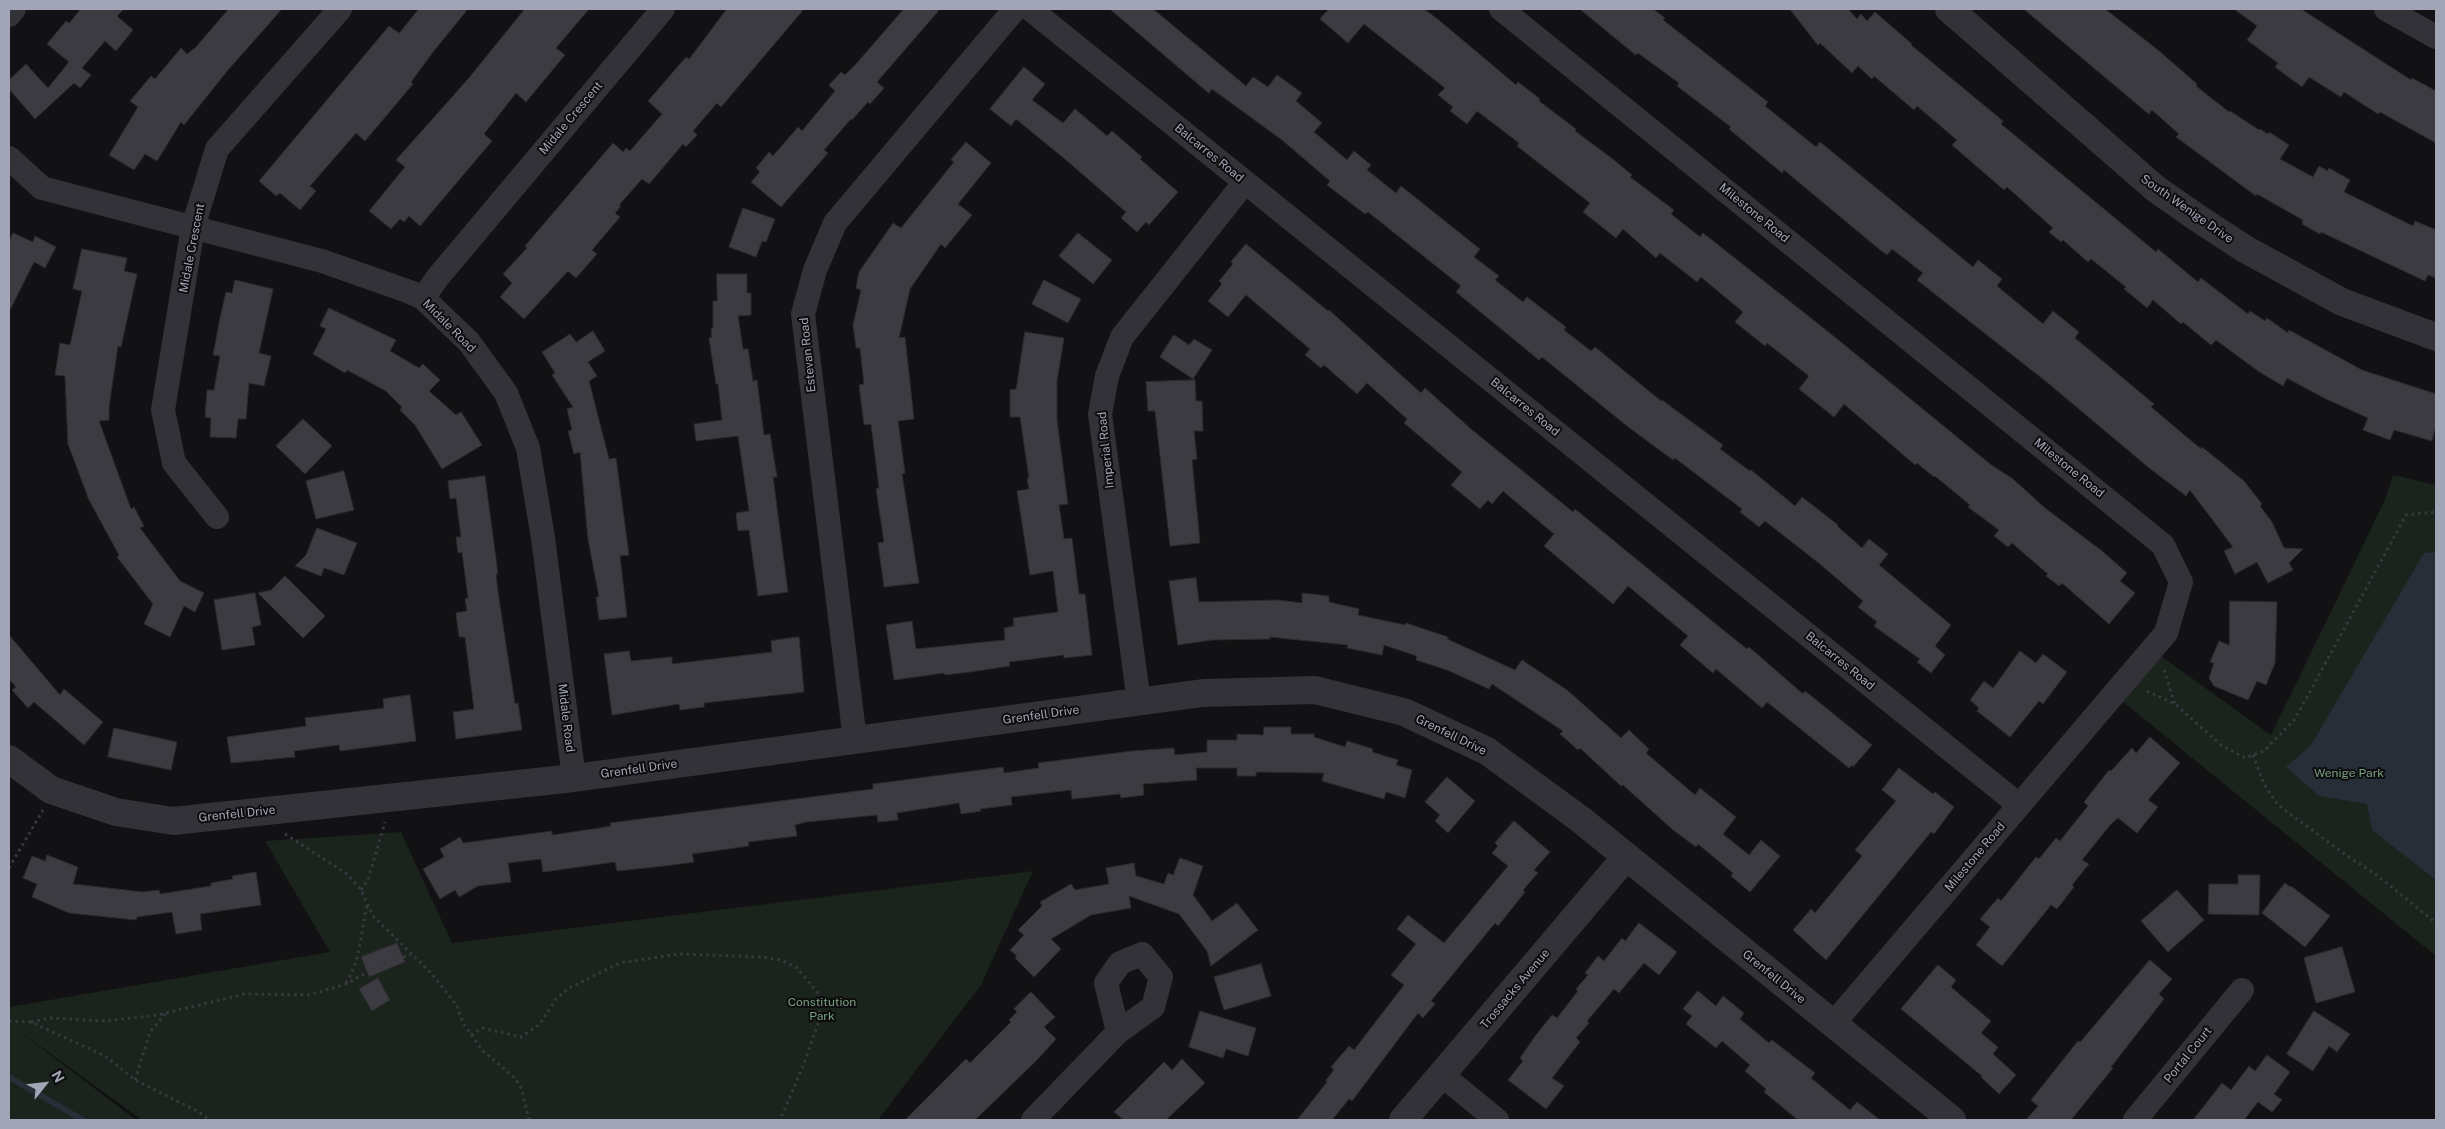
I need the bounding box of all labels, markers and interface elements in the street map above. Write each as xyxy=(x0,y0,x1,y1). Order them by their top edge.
street label: Midale Crescent xyxy=(536,79,606,157)
street label: Balcarres Road xyxy=(1172,121,1246,185)
street label: South Wenige Drive xyxy=(2138,172,2236,246)
street label: Milestone Road xyxy=(1716,180,1792,246)
street label: Midale Crescent xyxy=(176,202,208,294)
street label: Midale Road xyxy=(420,297,478,355)
street label: Estevan Road xyxy=(797,317,819,393)
street label: Balcarres Road xyxy=(1488,375,1562,439)
street label: Imperial Road xyxy=(1095,411,1117,489)
street label: Milestone Road xyxy=(2031,435,2107,501)
street label: Balcarres Road xyxy=(1803,629,1877,693)
street label: Midale Road xyxy=(555,683,577,753)
street label: Grenfell Drive xyxy=(1002,703,1080,727)
street label: Grenfell Drive xyxy=(1413,712,1489,758)
street label: Grenfell Drive xyxy=(600,757,678,781)
park label: Wenige Park xyxy=(2314,766,2384,780)
street label: Grenfell Drive xyxy=(198,803,276,825)
street label: Milestone Road xyxy=(1942,819,2008,895)
street label: Trossacks Avenue xyxy=(1477,946,1553,1032)
street label: Grenfell Drive xyxy=(1740,947,1808,1007)
park label: Constitution Park xyxy=(788,995,856,1023)
street label: Portal Court xyxy=(2161,1024,2215,1086)
north arrow xyxy=(20,1059,70,1109)
text: N xyxy=(48,1068,68,1085)

